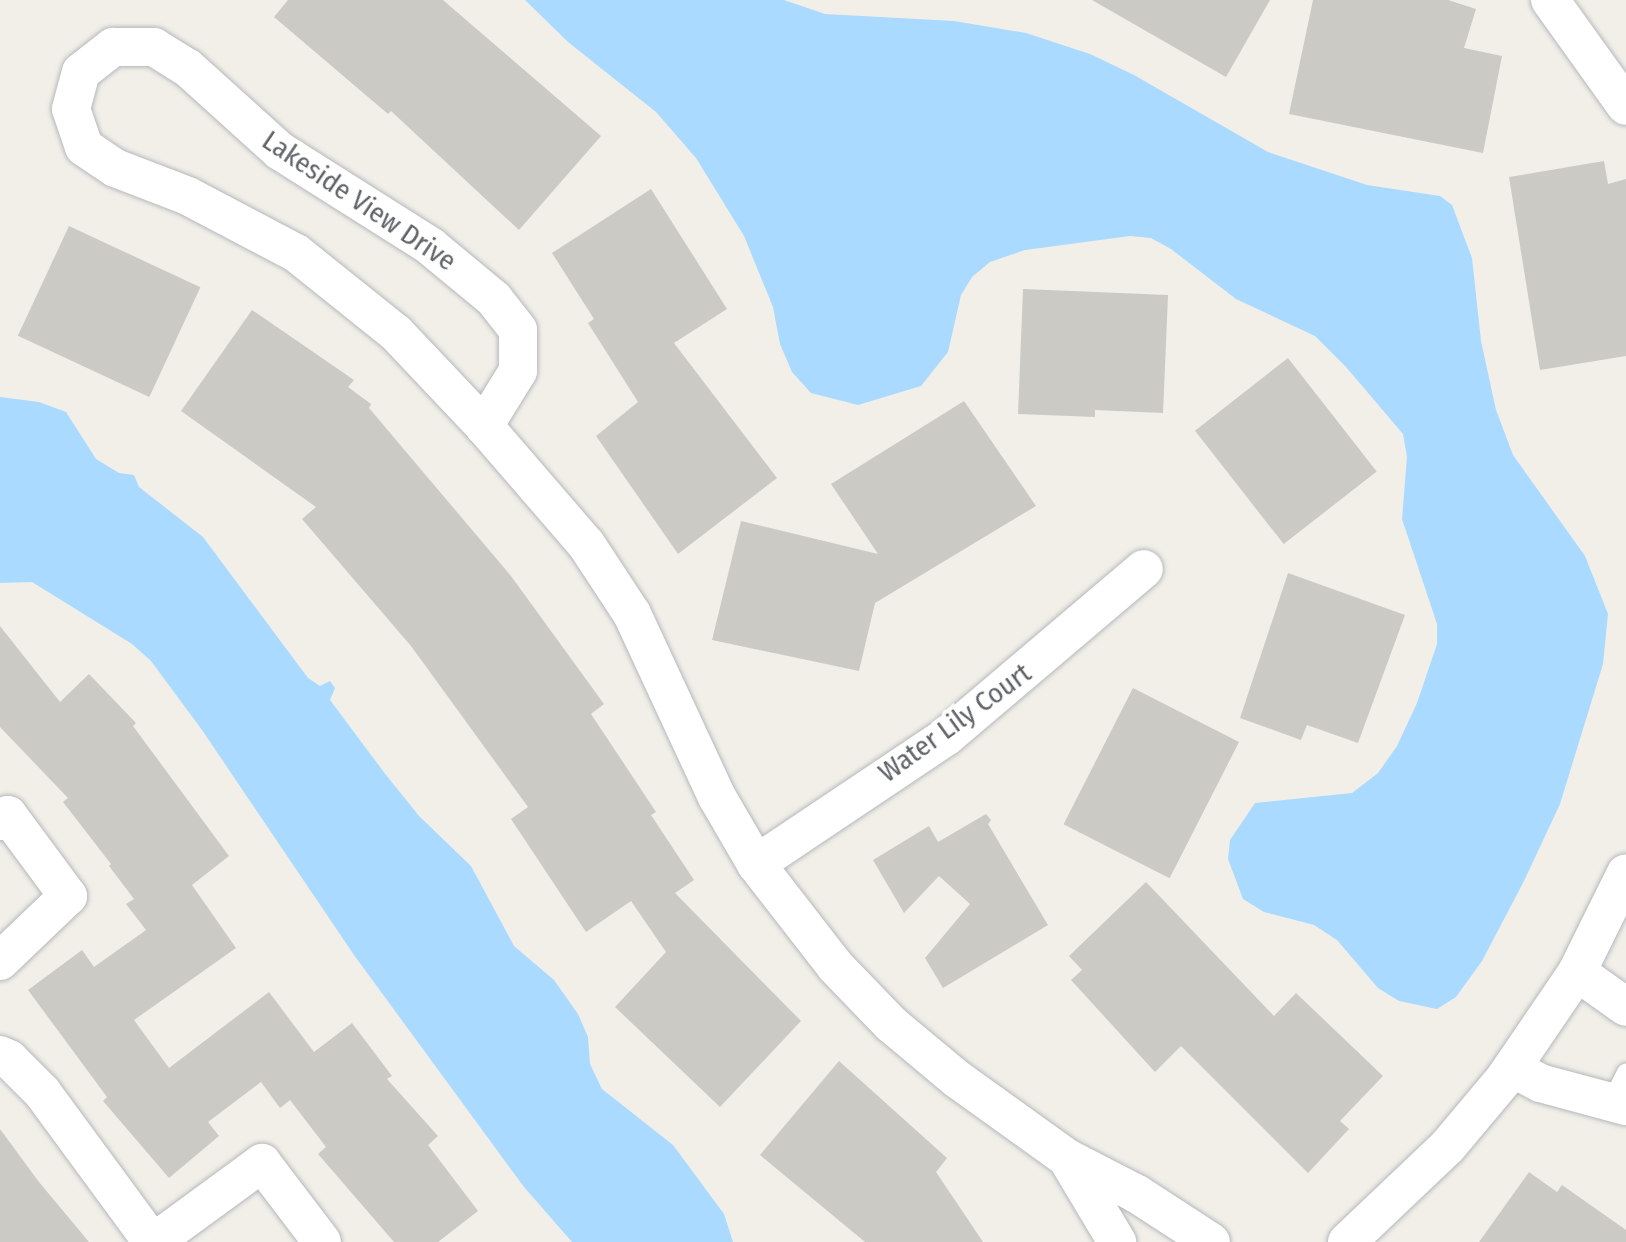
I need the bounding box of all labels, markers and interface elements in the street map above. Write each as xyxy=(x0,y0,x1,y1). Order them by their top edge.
street label: Lakeside View Drive xyxy=(256,124,462,278)
street label: Water Lily Court xyxy=(872,656,1038,790)

